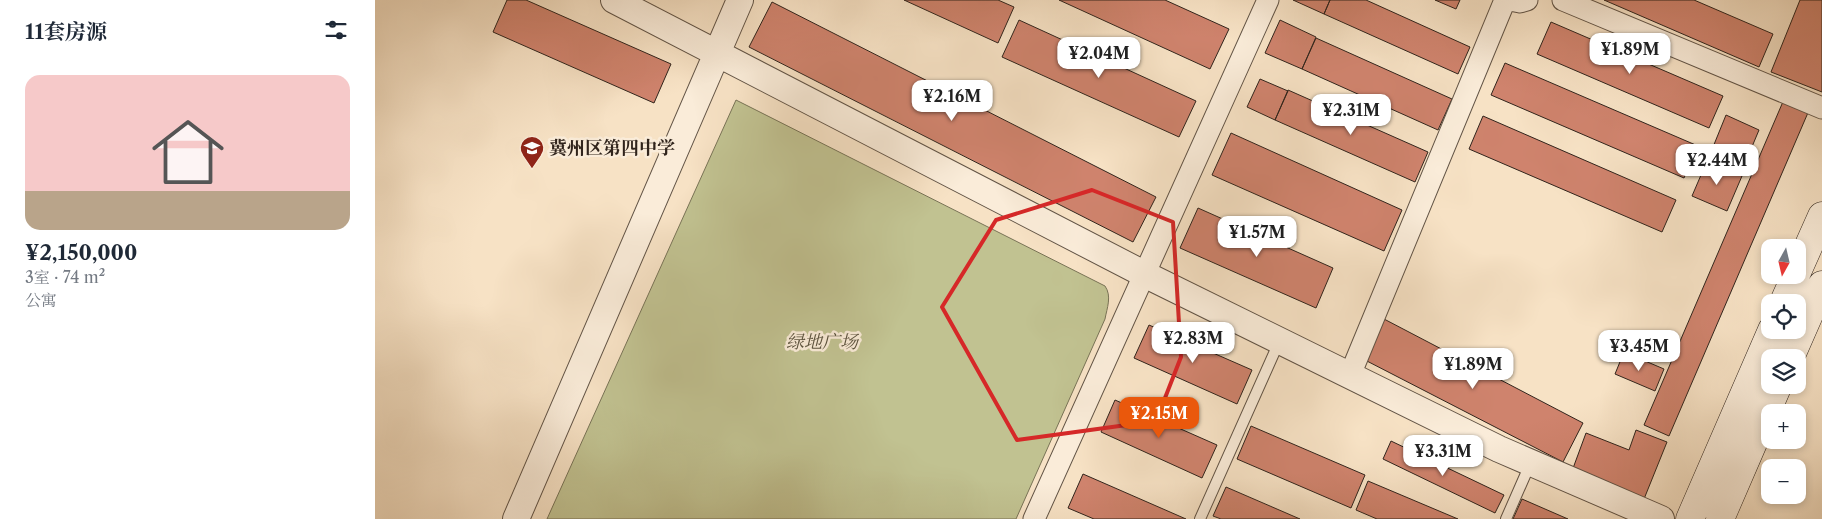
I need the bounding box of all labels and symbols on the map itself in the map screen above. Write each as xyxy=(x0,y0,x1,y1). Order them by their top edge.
pin: ¥1.89M xyxy=(1589,32,1671,75)
pin: ¥2.04M xyxy=(1058,36,1140,79)
pin: ¥2.16M xyxy=(911,80,993,122)
pin: ¥2.31M xyxy=(1310,94,1392,136)
school or university icon: 冀州区第四中学 xyxy=(519,135,545,169)
place label: 冀州区第四中学 xyxy=(549,137,675,159)
pin: ¥2.44M xyxy=(1676,144,1758,186)
pin: ¥1.57M xyxy=(1216,216,1298,258)
north arrow xyxy=(1761,239,1806,284)
pin: ¥2.83M xyxy=(1152,322,1234,364)
pin: ¥3.45M xyxy=(1598,330,1680,372)
park label: 绿地广场 xyxy=(786,331,860,353)
pin: ¥1.89M xyxy=(1432,348,1514,390)
pin: ¥2.15M xyxy=(1118,396,1200,439)
pin: ¥3.31M xyxy=(1402,434,1484,477)

